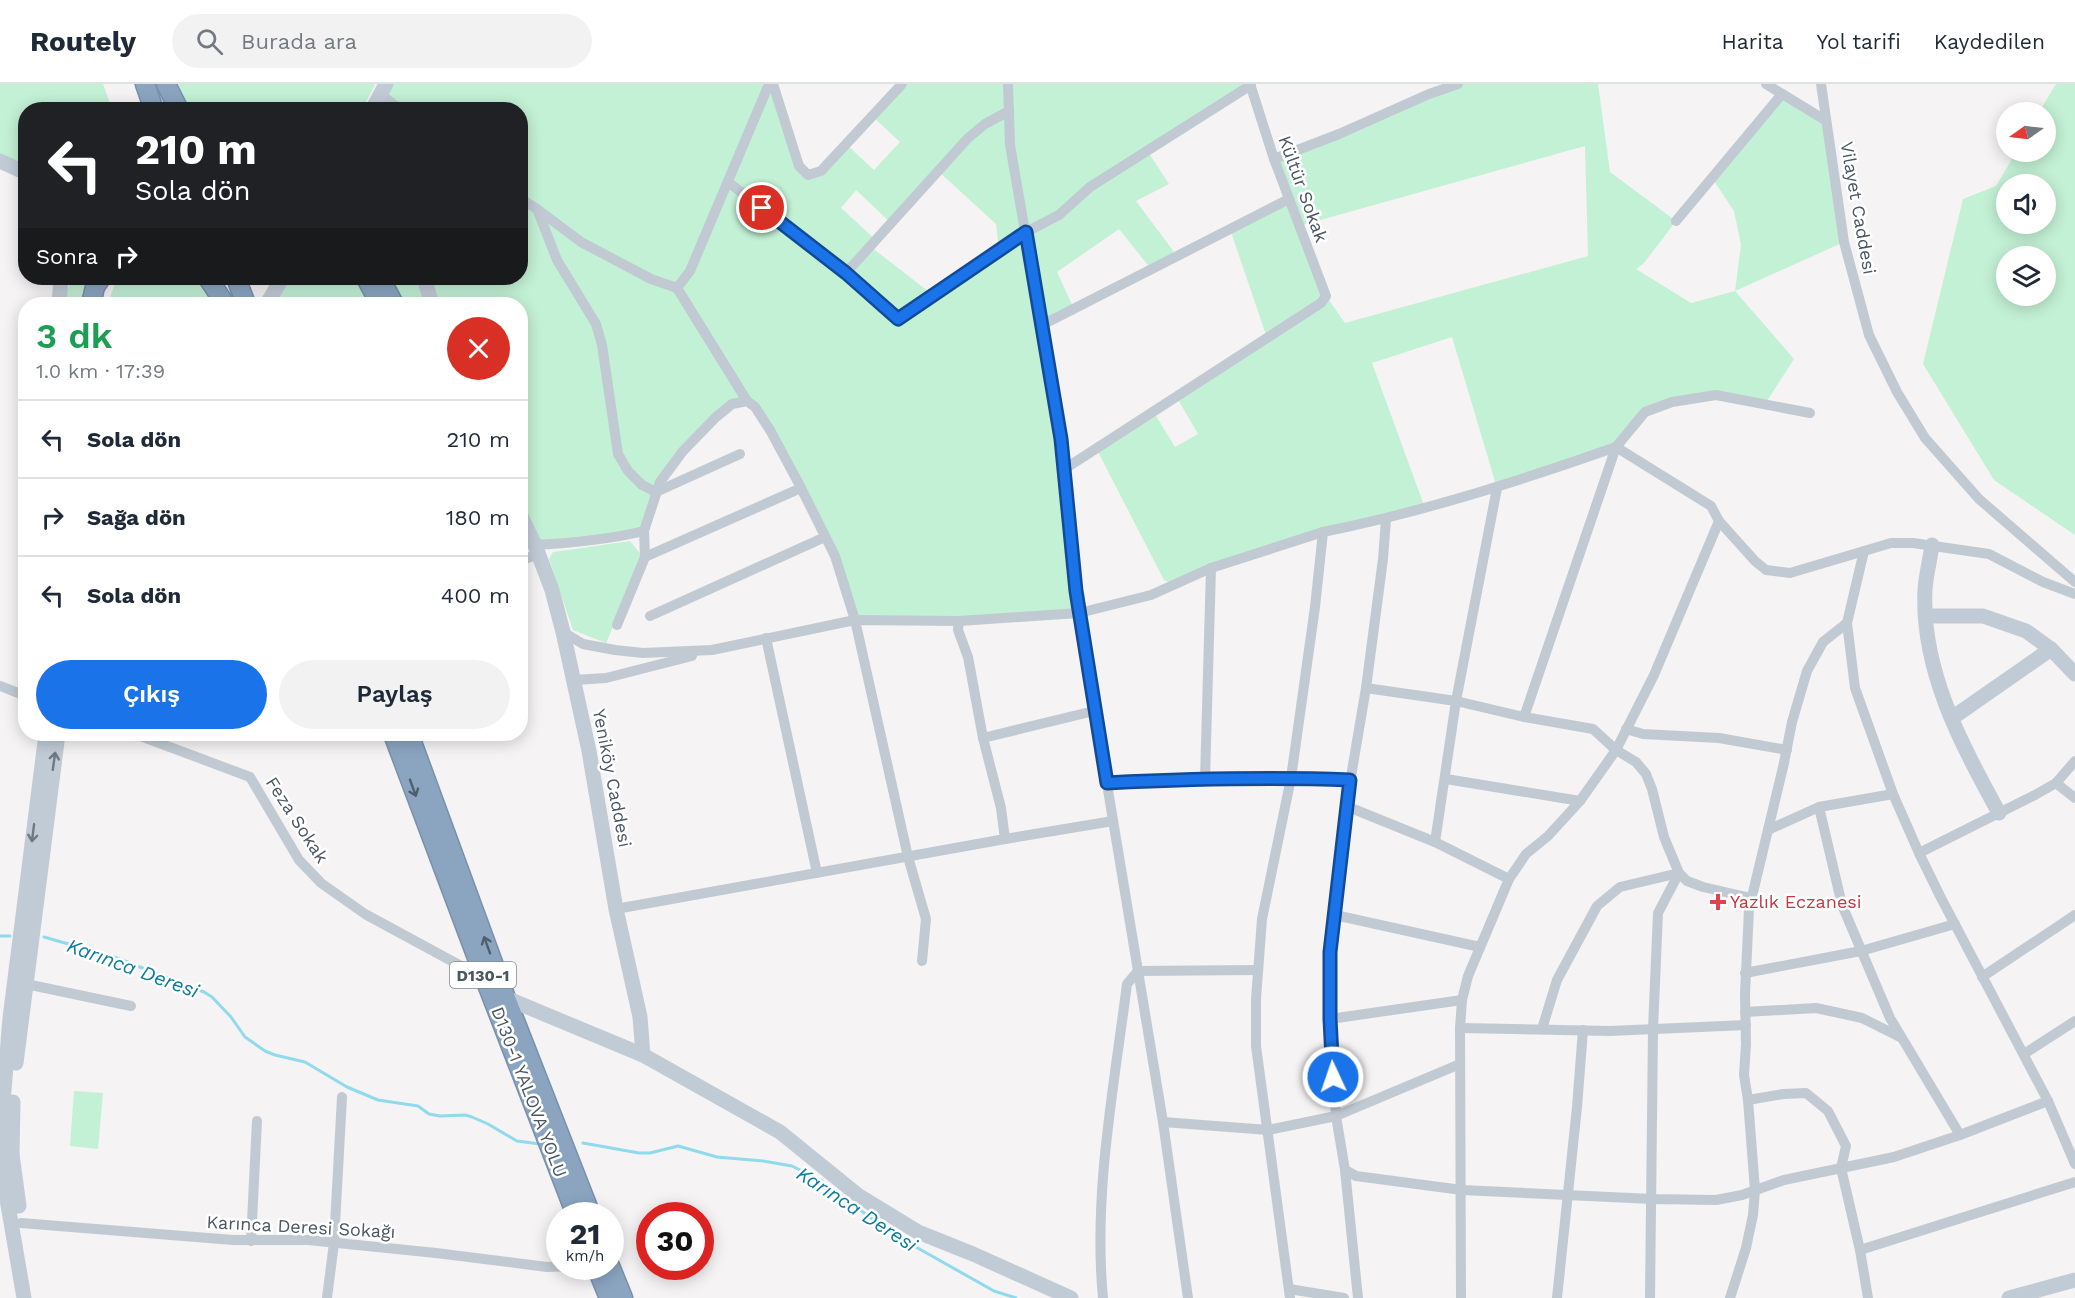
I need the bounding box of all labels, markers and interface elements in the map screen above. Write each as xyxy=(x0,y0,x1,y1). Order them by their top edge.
search box xyxy=(172,14,592,68)
text: Routely xyxy=(30,25,136,58)
icon: search xyxy=(193,25,226,58)
text: Burada ara xyxy=(241,29,357,54)
text: Harita xyxy=(1722,29,1784,54)
text: Yol tarifi xyxy=(1817,29,1901,54)
text: Kaydedilen xyxy=(1934,29,2045,54)
north arrow xyxy=(1996,102,2056,162)
map controls xyxy=(1996,102,2056,306)
text: 210 m xyxy=(135,125,257,174)
icon: left xyxy=(36,126,114,204)
street label: Kültür Sokak xyxy=(1274,133,1333,245)
street label: Vilayet Caddesi xyxy=(1836,140,1881,276)
button: sound xyxy=(1996,174,2056,234)
text: Sola dön xyxy=(135,175,250,207)
pin xyxy=(736,182,787,233)
icon: arrive xyxy=(745,191,778,224)
icon: right xyxy=(110,240,143,273)
text: Sonra xyxy=(36,244,98,269)
button: layers xyxy=(1996,246,2056,306)
text: 3 dk xyxy=(36,315,112,357)
button: close xyxy=(447,317,510,380)
text: 1.0 km · 17:39 xyxy=(36,359,165,383)
icon: left xyxy=(36,423,69,456)
text: Sola dön xyxy=(87,427,181,452)
text: 210 m xyxy=(446,427,510,452)
icon: right xyxy=(36,501,69,534)
text: Sağa dön xyxy=(87,505,186,530)
text: 180 m xyxy=(446,505,510,530)
icon: left xyxy=(36,579,69,612)
text: Sola dön xyxy=(87,583,181,608)
text: 400 m xyxy=(441,583,510,608)
button: Çıkış xyxy=(36,660,267,729)
button: Paylaş xyxy=(279,660,510,729)
street label: Yeniköy Caddesi xyxy=(589,707,636,849)
one-way arrow xyxy=(49,751,60,771)
street label: Feza Sokak xyxy=(262,773,333,867)
one-way arrow xyxy=(409,779,420,797)
one-way arrow xyxy=(27,823,38,842)
place label: Yazlık Eczanesi xyxy=(1730,891,1862,912)
marker: Yazlık Eczanesi xyxy=(1711,895,1725,909)
water label: Karınca Deresi xyxy=(64,933,203,1003)
one-way arrow xyxy=(480,936,491,955)
road number: D130-1 xyxy=(450,962,516,988)
street label: D130-1 YALOVA YOLU xyxy=(487,1004,572,1180)
position arrow xyxy=(1301,1045,1365,1109)
water label: Karınca Deresi xyxy=(792,1161,922,1257)
speed limit sign: 30 xyxy=(636,1202,714,1280)
street label: Karınca Deresi Sokağı xyxy=(206,1211,396,1242)
text: 21 xyxy=(570,1216,600,1251)
text: km/h xyxy=(566,1247,604,1265)

